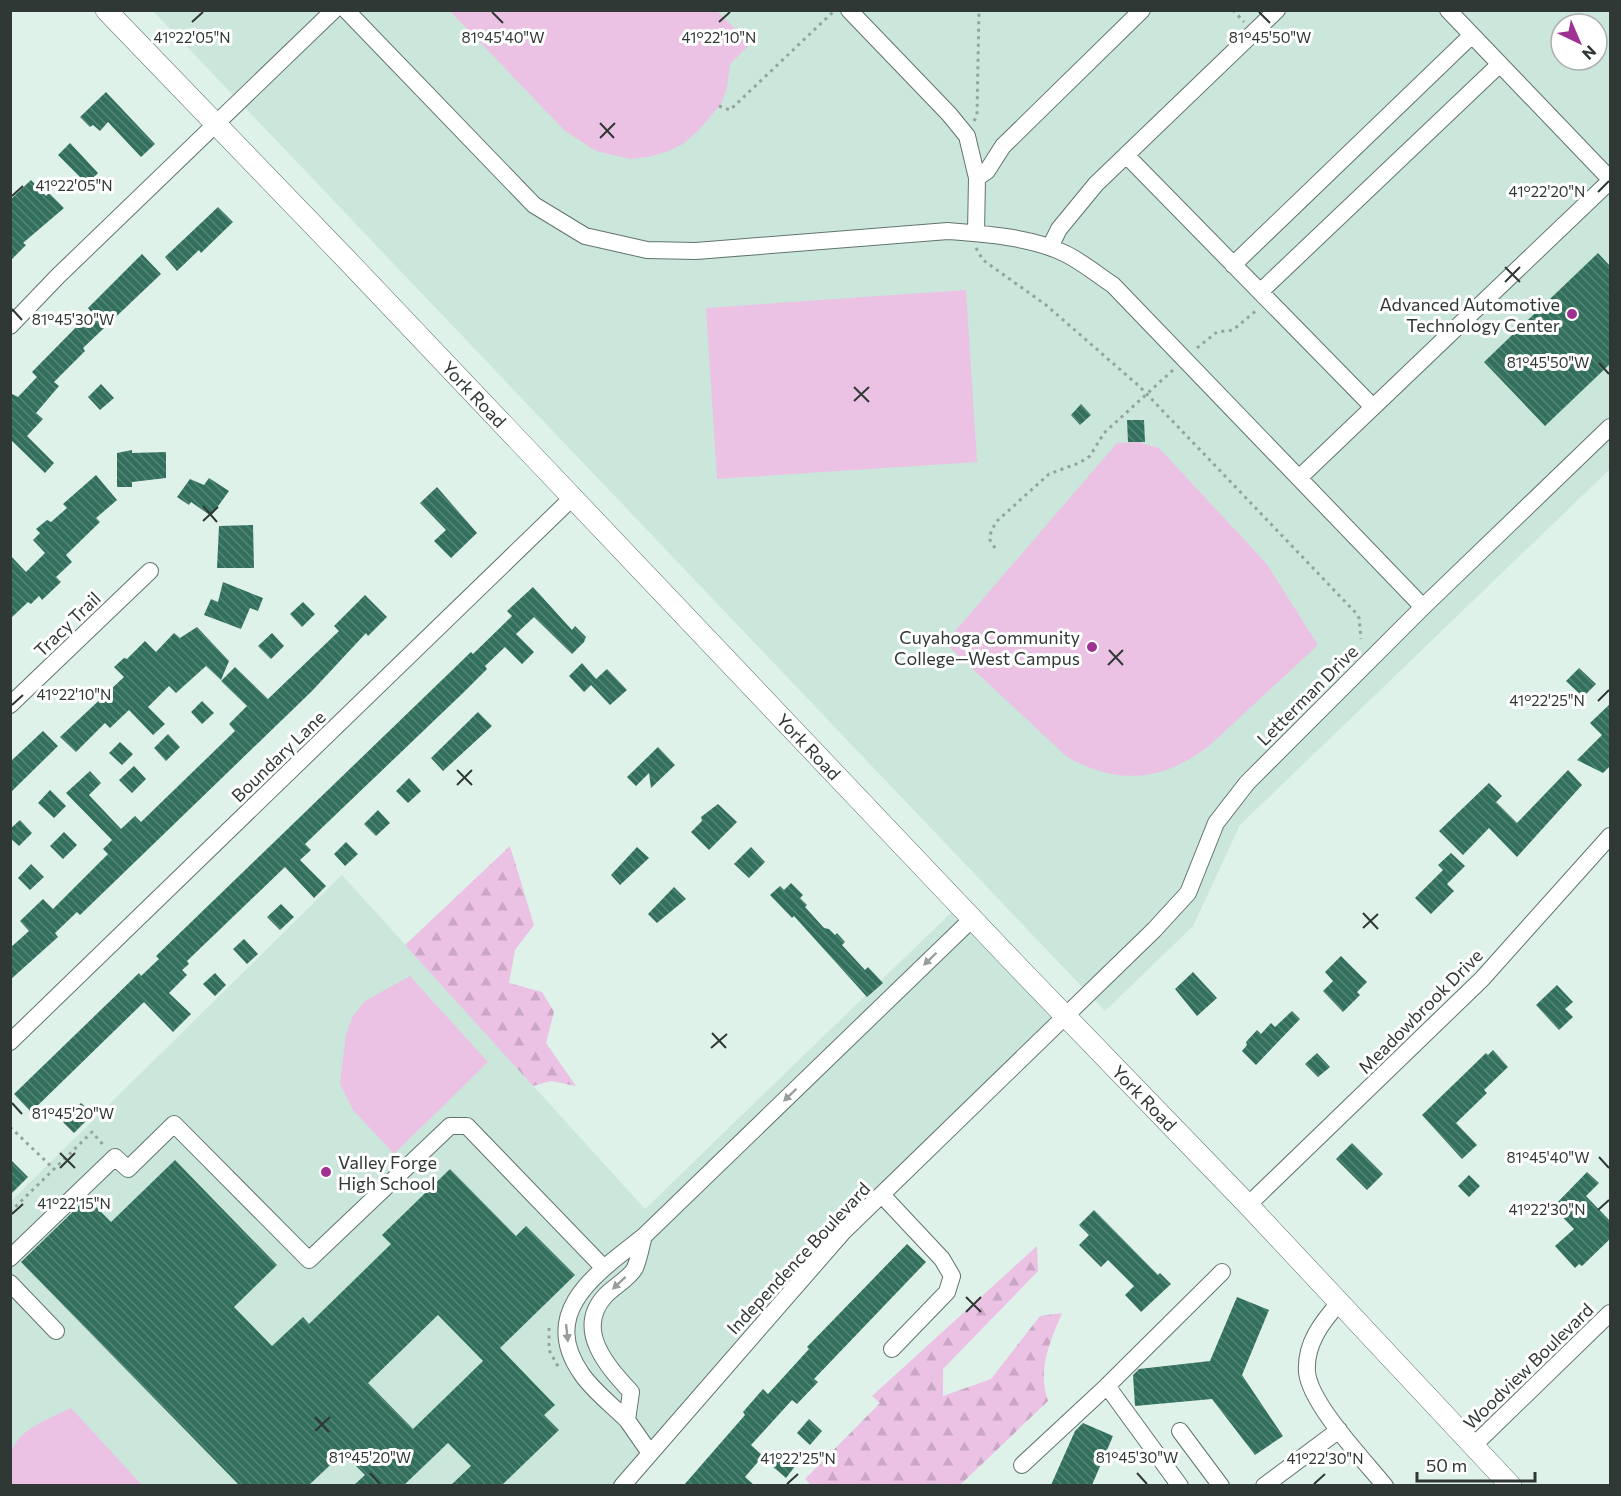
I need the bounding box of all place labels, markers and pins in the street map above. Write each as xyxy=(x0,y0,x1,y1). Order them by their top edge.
place label: Advanced Automotive Technology Center xyxy=(1380,293,1560,336)
marker: Advanced Automotive Technology Center xyxy=(1565,307,1579,321)
place label: Cuyahoga Community College—West Campus xyxy=(894,626,1080,669)
marker: Cuyahoga Community College—West Campus xyxy=(1085,640,1099,654)
place label: Valley Forge High School xyxy=(338,1151,437,1194)
marker: Valley Forge High School xyxy=(319,1165,333,1179)

